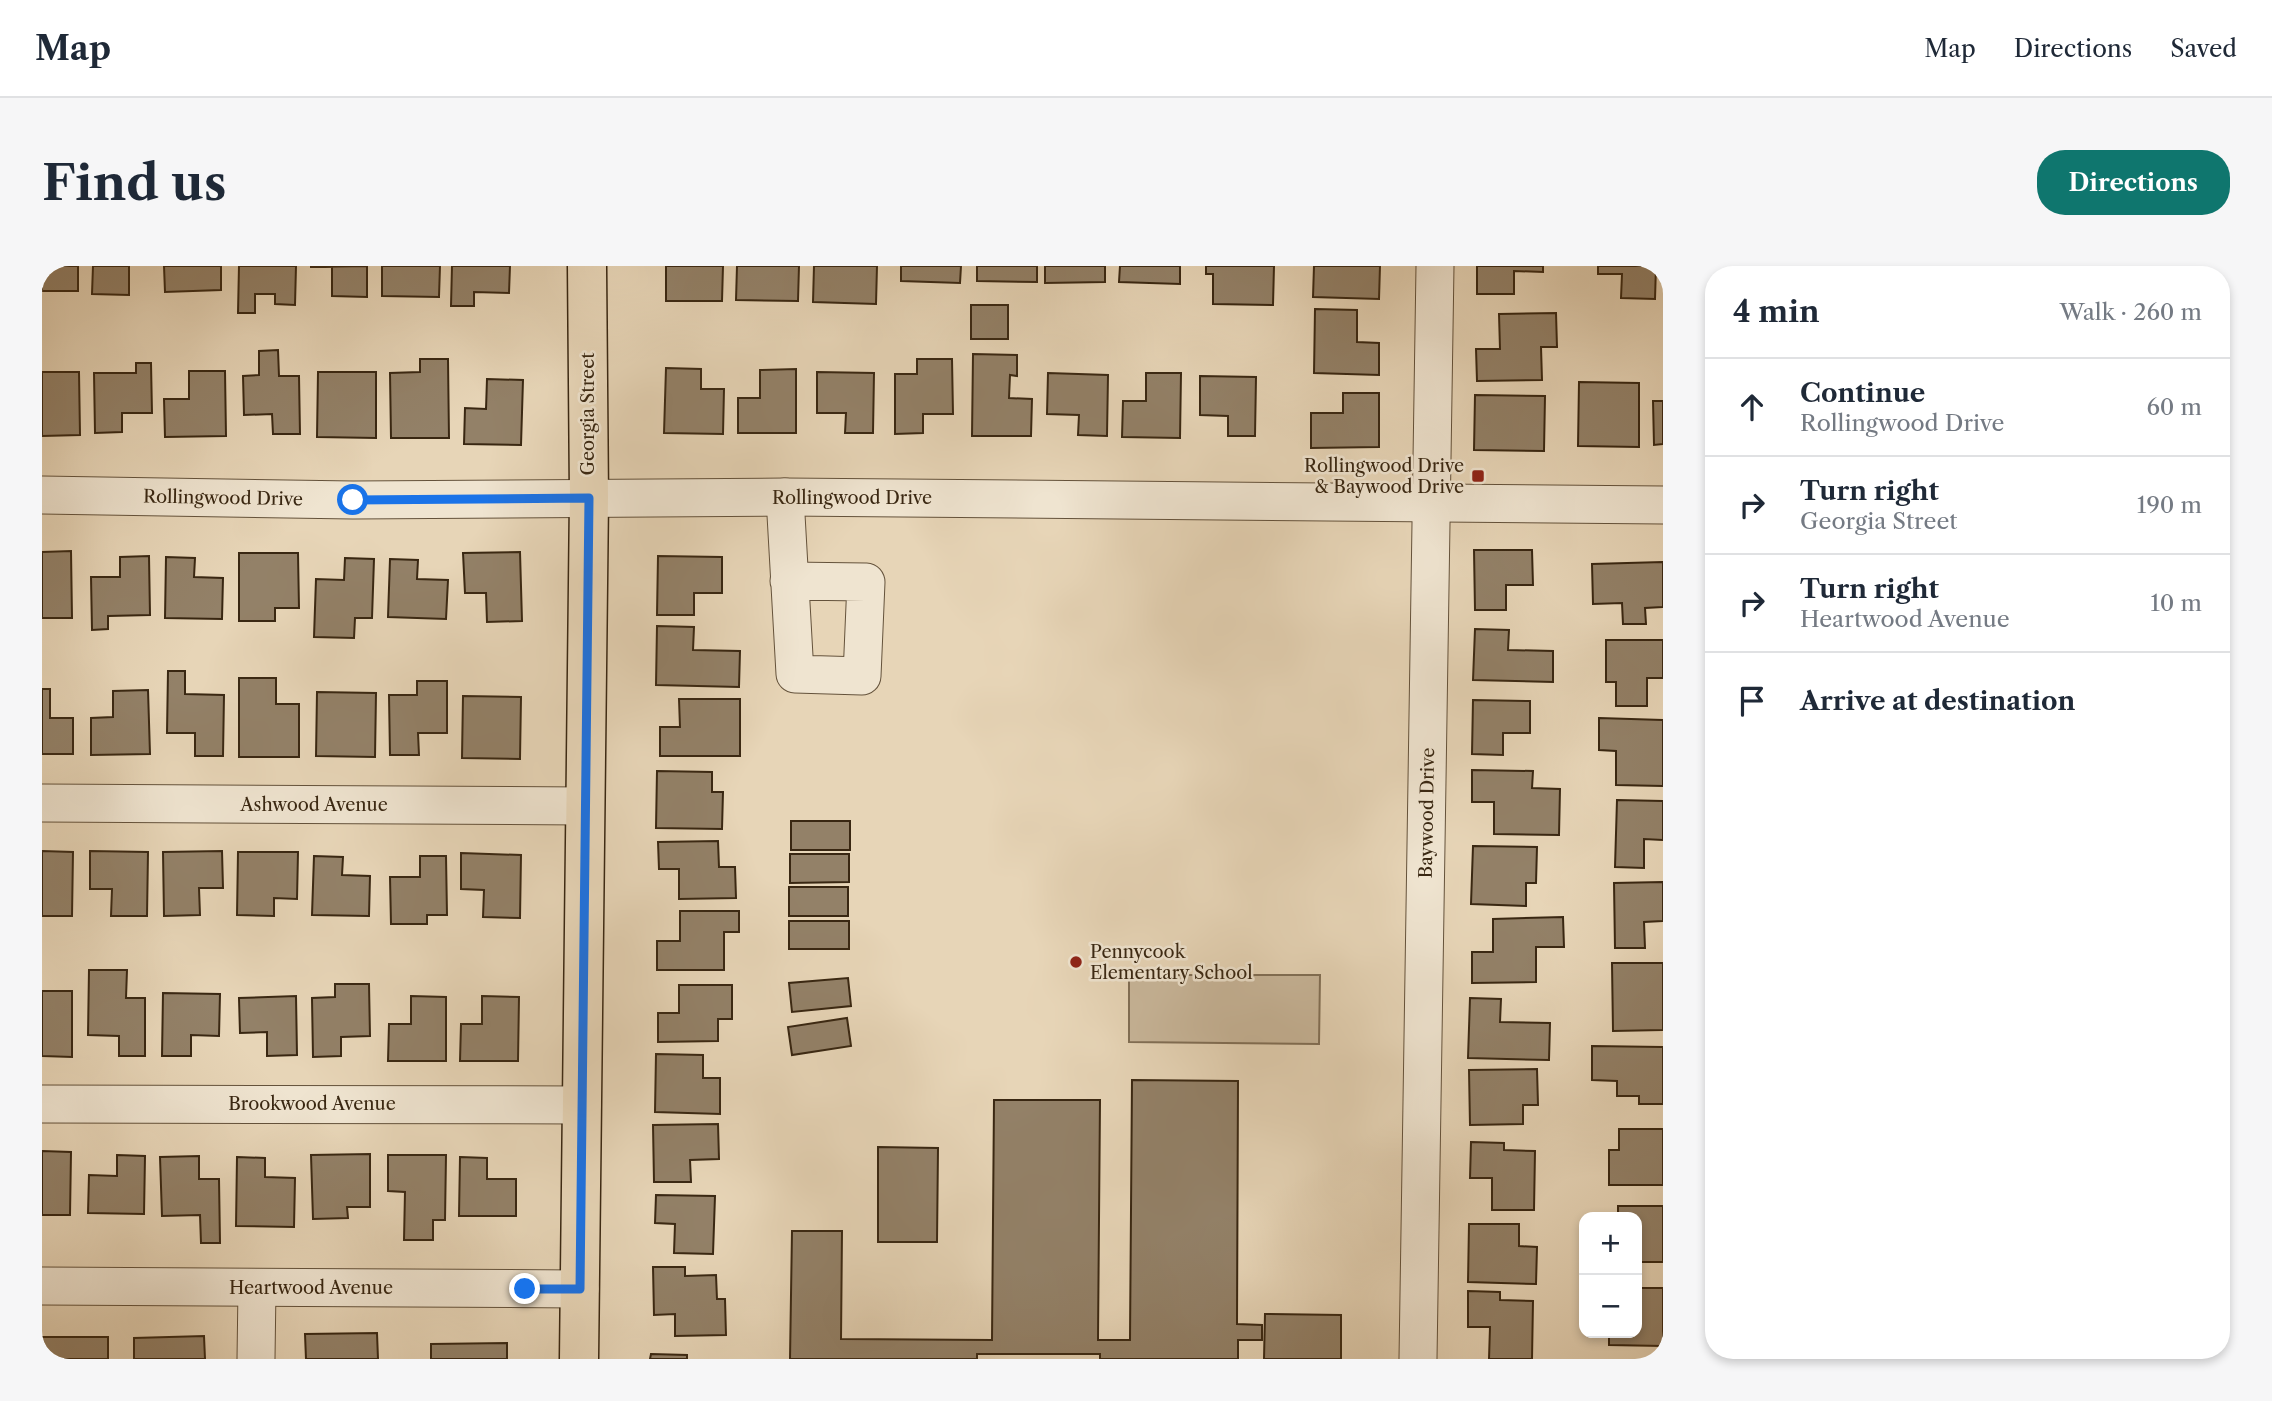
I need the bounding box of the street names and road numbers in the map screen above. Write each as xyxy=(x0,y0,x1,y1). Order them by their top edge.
street label: Georgia Street xyxy=(577,352,599,476)
street label: Rollingwood Drive xyxy=(143,486,303,510)
street label: Rollingwood Drive xyxy=(772,487,932,509)
street label: Baywood Drive xyxy=(1415,747,1439,879)
street label: Ashwood Avenue xyxy=(239,794,388,816)
street label: Brookwood Avenue xyxy=(228,1093,396,1115)
street label: Heartwood Avenue xyxy=(229,1277,393,1299)

